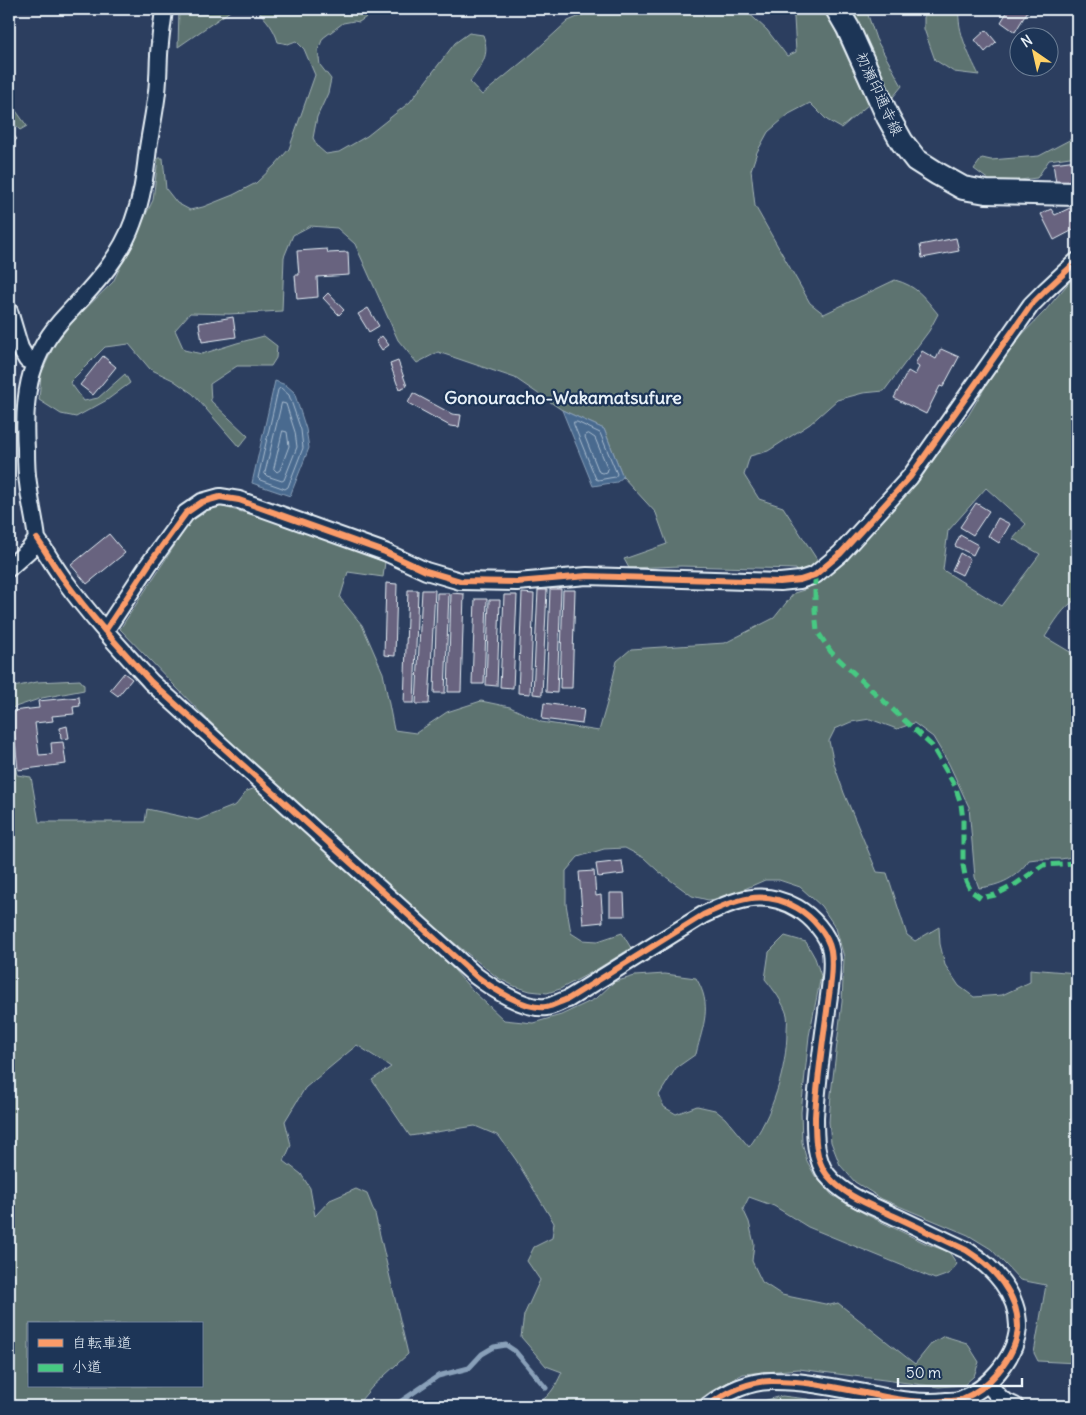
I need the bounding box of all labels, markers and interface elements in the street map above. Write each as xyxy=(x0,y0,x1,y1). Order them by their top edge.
north arrow xyxy=(1008,28,1058,78)
text: N xyxy=(1018,31,1036,51)
street label: 初瀬印通寺線 xyxy=(852,49,907,139)
district label: Gonouracho-Wakamatsufure xyxy=(444,386,682,409)
legend xyxy=(28,1322,202,1388)
text: 自転車道 xyxy=(72,1333,132,1352)
scale bar xyxy=(898,1355,1022,1387)
text: 小道 xyxy=(72,1357,102,1376)
text: 50 m xyxy=(906,1363,941,1382)

